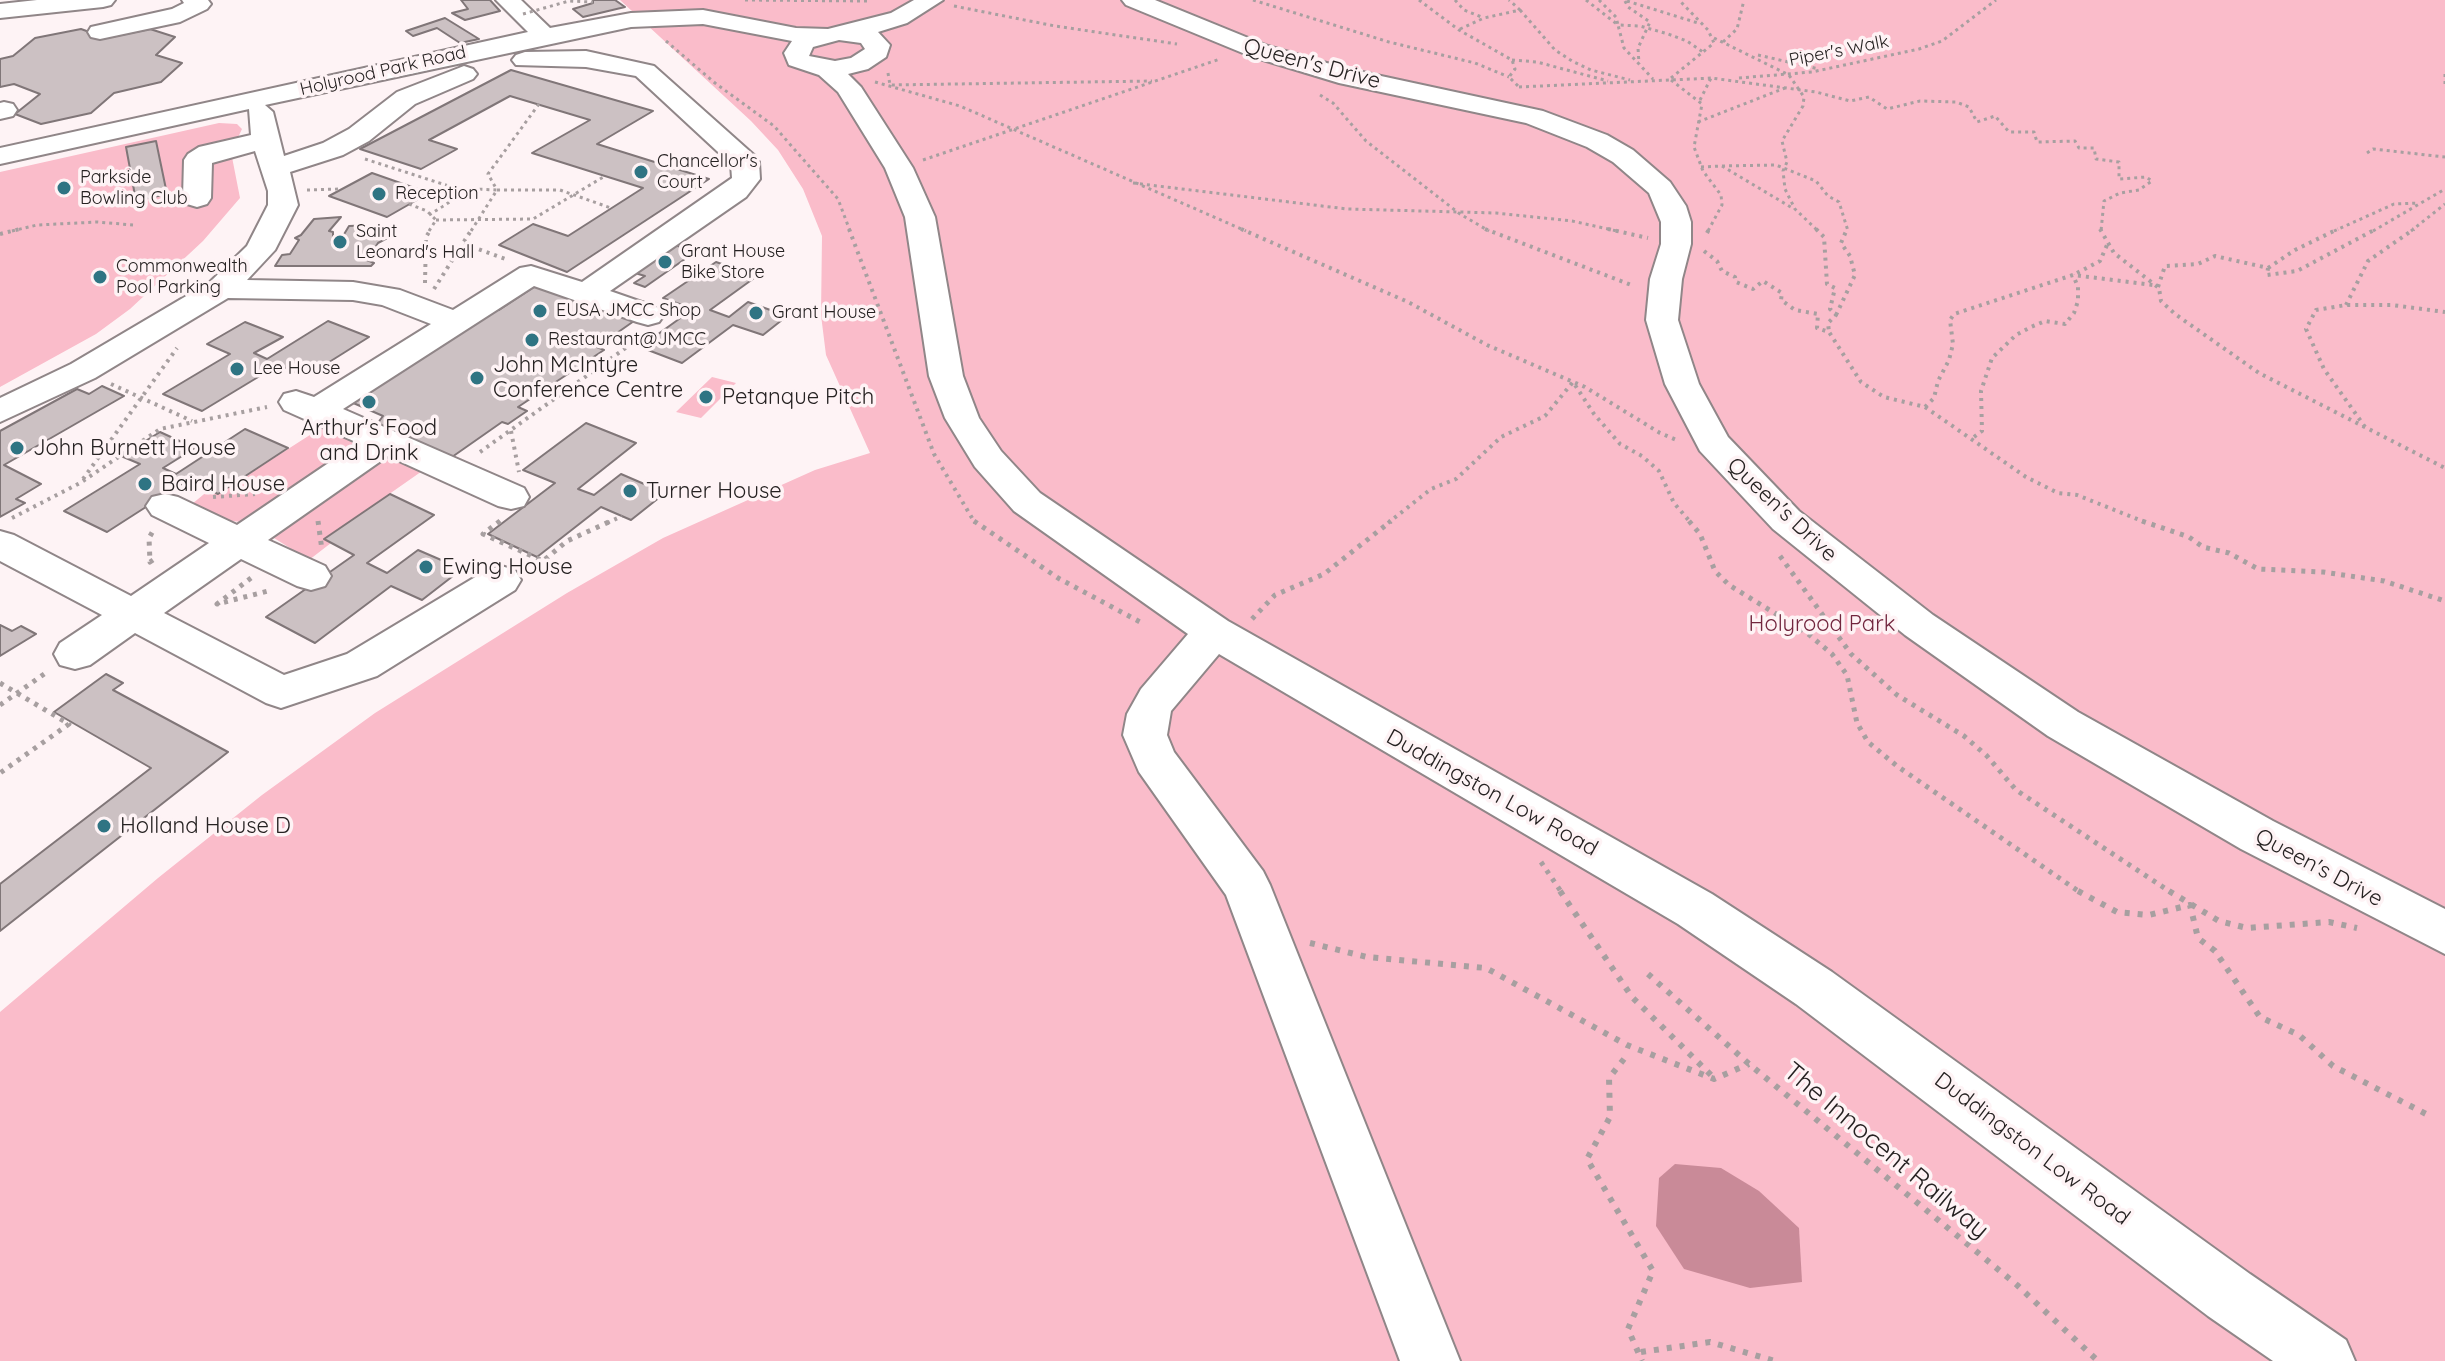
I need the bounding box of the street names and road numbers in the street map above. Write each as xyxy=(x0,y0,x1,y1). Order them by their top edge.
street label: Piper's Walk xyxy=(1787,31,1891,71)
street label: Queen's Drive xyxy=(1241,33,1383,95)
street label: Holyrood Park Road xyxy=(298,41,468,101)
street label: Queen's Drive xyxy=(1722,452,1842,568)
street label: Duddingston Low Road xyxy=(1382,724,1602,862)
street label: Queen's Drive xyxy=(2251,823,2387,913)
street label: The Innocent Railway xyxy=(1777,1056,1995,1246)
street label: Duddingston Low Road xyxy=(1929,1067,2135,1231)

